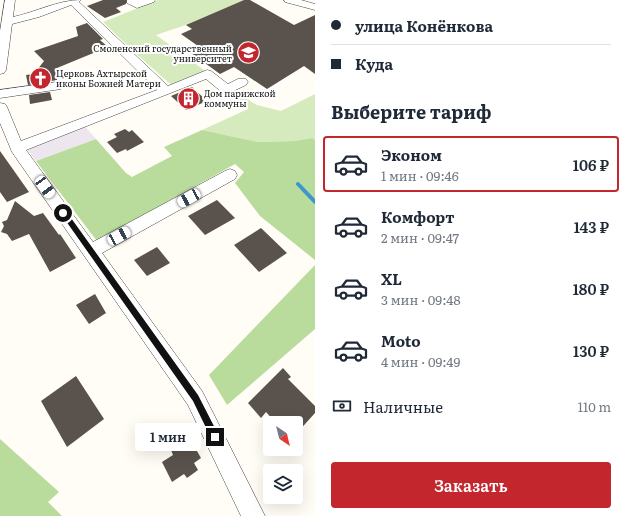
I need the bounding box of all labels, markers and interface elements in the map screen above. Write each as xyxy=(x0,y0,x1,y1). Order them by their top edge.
text: улица Конёнкова xyxy=(355,14,493,37)
school or university icon: Смоленский государственный университет xyxy=(235,40,261,66)
place label: Смоленский государственный университет xyxy=(93,41,232,65)
text: Куда xyxy=(355,52,393,75)
church icon: Церковь Ахтырской иконы Божией Матери xyxy=(27,65,53,91)
place label: Церковь Ахтырской иконы Божией Матери xyxy=(56,66,161,90)
building icon: Дом парижской коммуны xyxy=(176,85,202,111)
place label: Дом парижской коммуны xyxy=(204,86,276,110)
text: Выберите тариф xyxy=(331,98,491,125)
text: Эконом xyxy=(381,143,442,166)
icon: car xyxy=(333,146,369,182)
text: 106 ₽ xyxy=(573,153,609,176)
text: 1 мин · 09:46 xyxy=(381,166,459,185)
car xyxy=(33,174,57,200)
car xyxy=(176,187,202,209)
route start xyxy=(54,204,72,222)
text: Комфорт xyxy=(381,205,455,228)
icon: car xyxy=(333,208,369,244)
text: 143 ₽ xyxy=(574,215,609,238)
car xyxy=(106,225,132,247)
text: 2 мин · 09:47 xyxy=(381,228,459,247)
text: XL xyxy=(381,267,402,290)
icon: car xyxy=(333,270,369,306)
text: 180 ₽ xyxy=(573,277,609,300)
text: 3 мин · 09:48 xyxy=(381,290,461,309)
text: Moto xyxy=(381,329,421,352)
icon: car xyxy=(333,332,369,368)
text: 130 ₽ xyxy=(573,339,609,362)
text: 4 мин · 09:49 xyxy=(381,352,460,371)
icon: cash xyxy=(331,395,353,417)
text: Наличные xyxy=(363,395,443,418)
text: 110 m xyxy=(578,397,611,416)
north arrow xyxy=(263,416,303,456)
map controls xyxy=(263,416,303,504)
callout: 1 мин xyxy=(135,423,201,451)
text: 1 мин xyxy=(150,427,186,446)
route end xyxy=(206,428,224,446)
button: Заказать xyxy=(331,462,611,508)
button: layers xyxy=(263,464,303,504)

